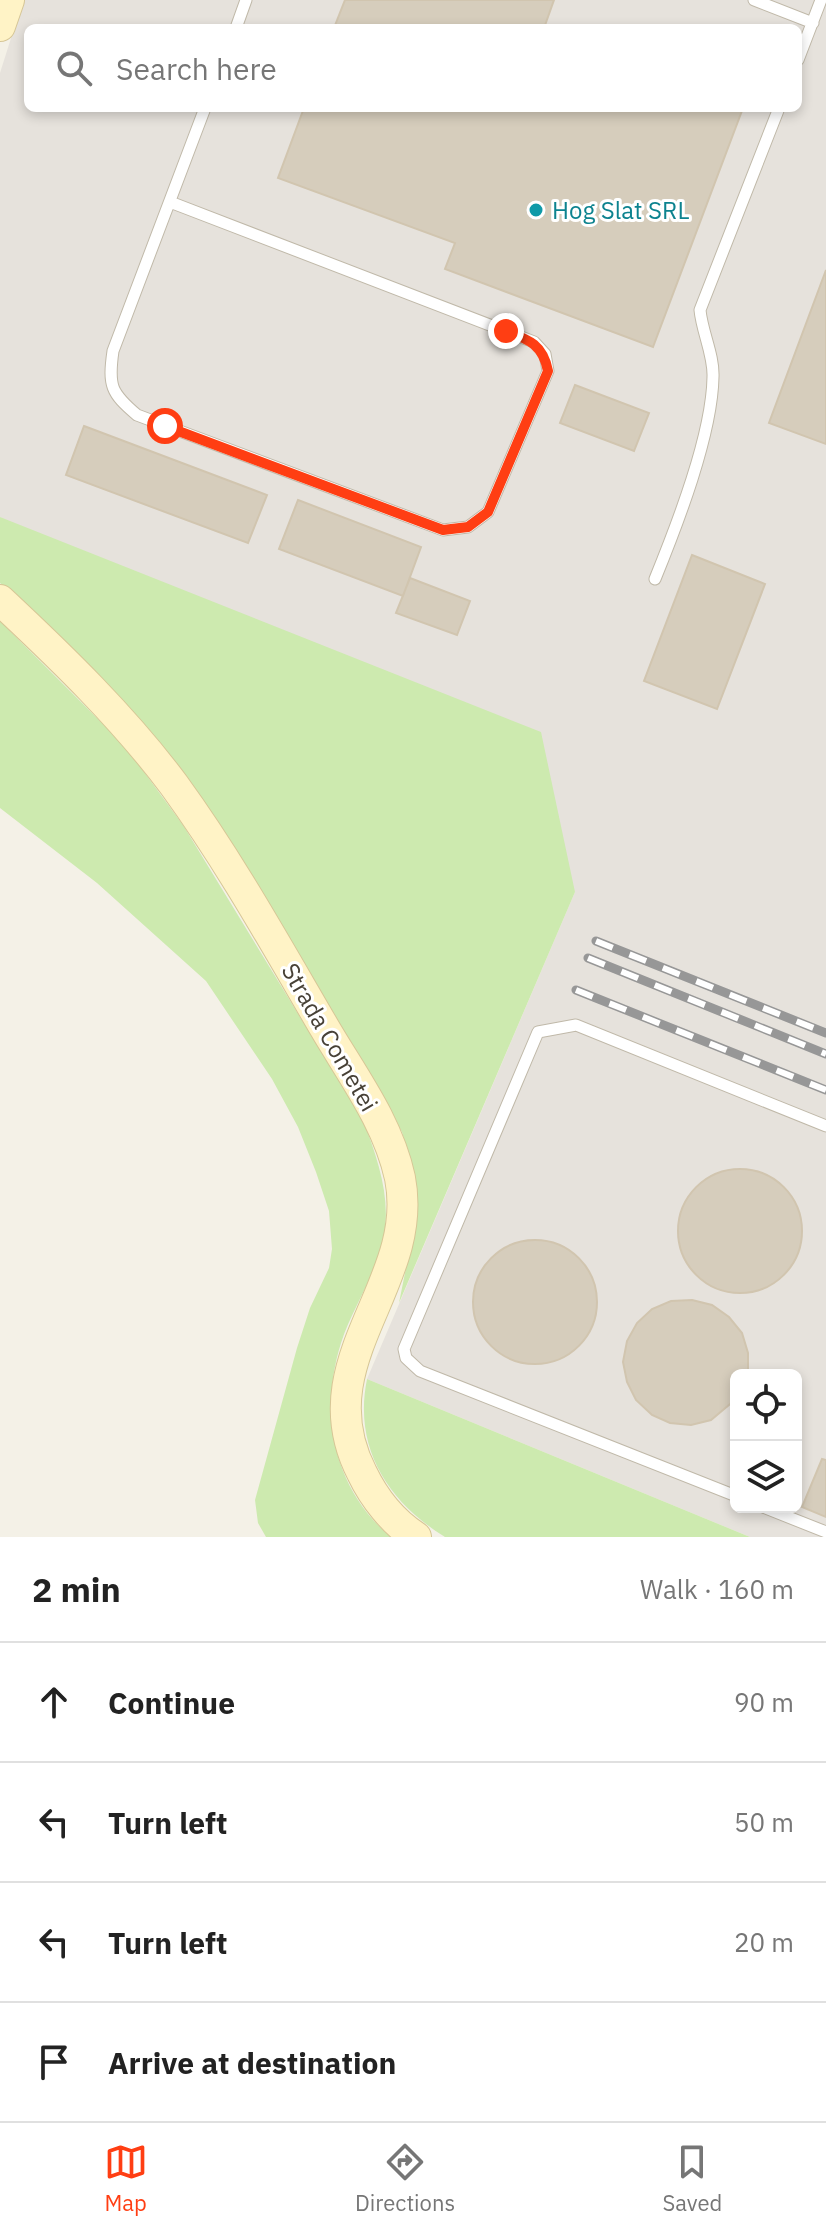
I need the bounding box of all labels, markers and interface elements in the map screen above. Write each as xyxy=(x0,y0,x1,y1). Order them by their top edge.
search box xyxy=(24,24,802,112)
icon: search xyxy=(52,46,96,90)
text: Search here xyxy=(116,49,277,88)
place label: Hog Slat SRL xyxy=(552,194,689,226)
marker: Hog Slat SRL xyxy=(527,201,545,219)
route end xyxy=(488,313,524,349)
route start xyxy=(147,408,183,444)
street label: Strada Cometei xyxy=(275,957,385,1117)
map controls xyxy=(730,1369,802,1513)
button: locate xyxy=(730,1369,802,1441)
button: layers xyxy=(730,1441,802,1513)
text: 2 min xyxy=(32,1567,121,1611)
text: Walk · 160 m xyxy=(640,1572,794,1606)
icon: ahead xyxy=(32,1680,76,1724)
text: Continue xyxy=(108,1683,235,1722)
text: 90 m xyxy=(734,1685,794,1719)
icon: left xyxy=(32,1800,76,1844)
text: Turn left xyxy=(108,1803,227,1842)
text: 50 m xyxy=(734,1805,794,1839)
icon: left xyxy=(32,1920,76,1964)
text: Turn left xyxy=(108,1923,227,1962)
text: 20 m xyxy=(734,1925,794,1959)
icon: arrive xyxy=(32,2040,76,2084)
text: Arrive at destination xyxy=(108,2043,396,2082)
tab: Map xyxy=(104,2140,148,2217)
tab: Directions xyxy=(355,2140,455,2217)
tab: Saved xyxy=(662,2140,722,2217)

